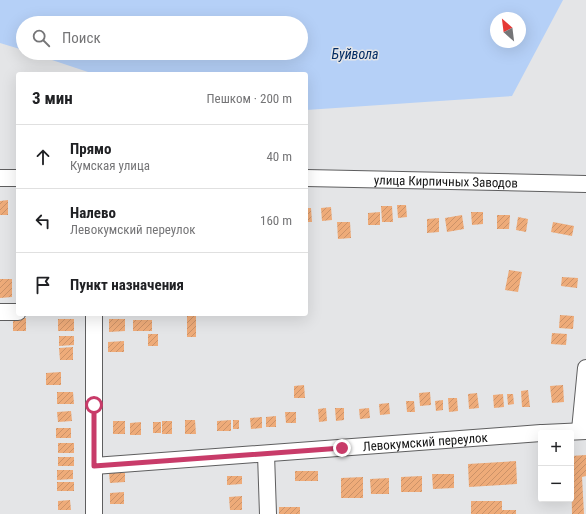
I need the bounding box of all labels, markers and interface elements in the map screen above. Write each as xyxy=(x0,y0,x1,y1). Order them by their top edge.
north arrow xyxy=(490,12,526,48)
search box xyxy=(16,16,308,60)
icon: search xyxy=(30,27,52,49)
text: Поиск xyxy=(62,29,101,47)
water label: Буйвола xyxy=(331,46,379,62)
text: 3 мин xyxy=(32,88,73,108)
text: Пешком · 200 m xyxy=(206,91,292,106)
text: Прямо xyxy=(70,140,111,158)
icon: ahead xyxy=(32,146,54,168)
text: 40 m xyxy=(266,149,292,164)
text: Кумская улица xyxy=(70,158,150,173)
street label: улица Кирпичных Заводов xyxy=(374,172,518,190)
text: Налево xyxy=(70,204,116,222)
icon: left xyxy=(32,210,54,232)
text: 160 m xyxy=(260,213,292,228)
text: Левокумский переулок xyxy=(70,222,195,237)
icon: arrive xyxy=(32,274,54,296)
text: Пункт назначения xyxy=(70,276,184,294)
route start xyxy=(85,396,103,414)
street label: Левокумский переулок xyxy=(362,429,489,454)
map controls xyxy=(538,430,574,502)
button: + xyxy=(538,430,574,466)
route end xyxy=(333,439,351,457)
button: − xyxy=(538,466,574,502)

